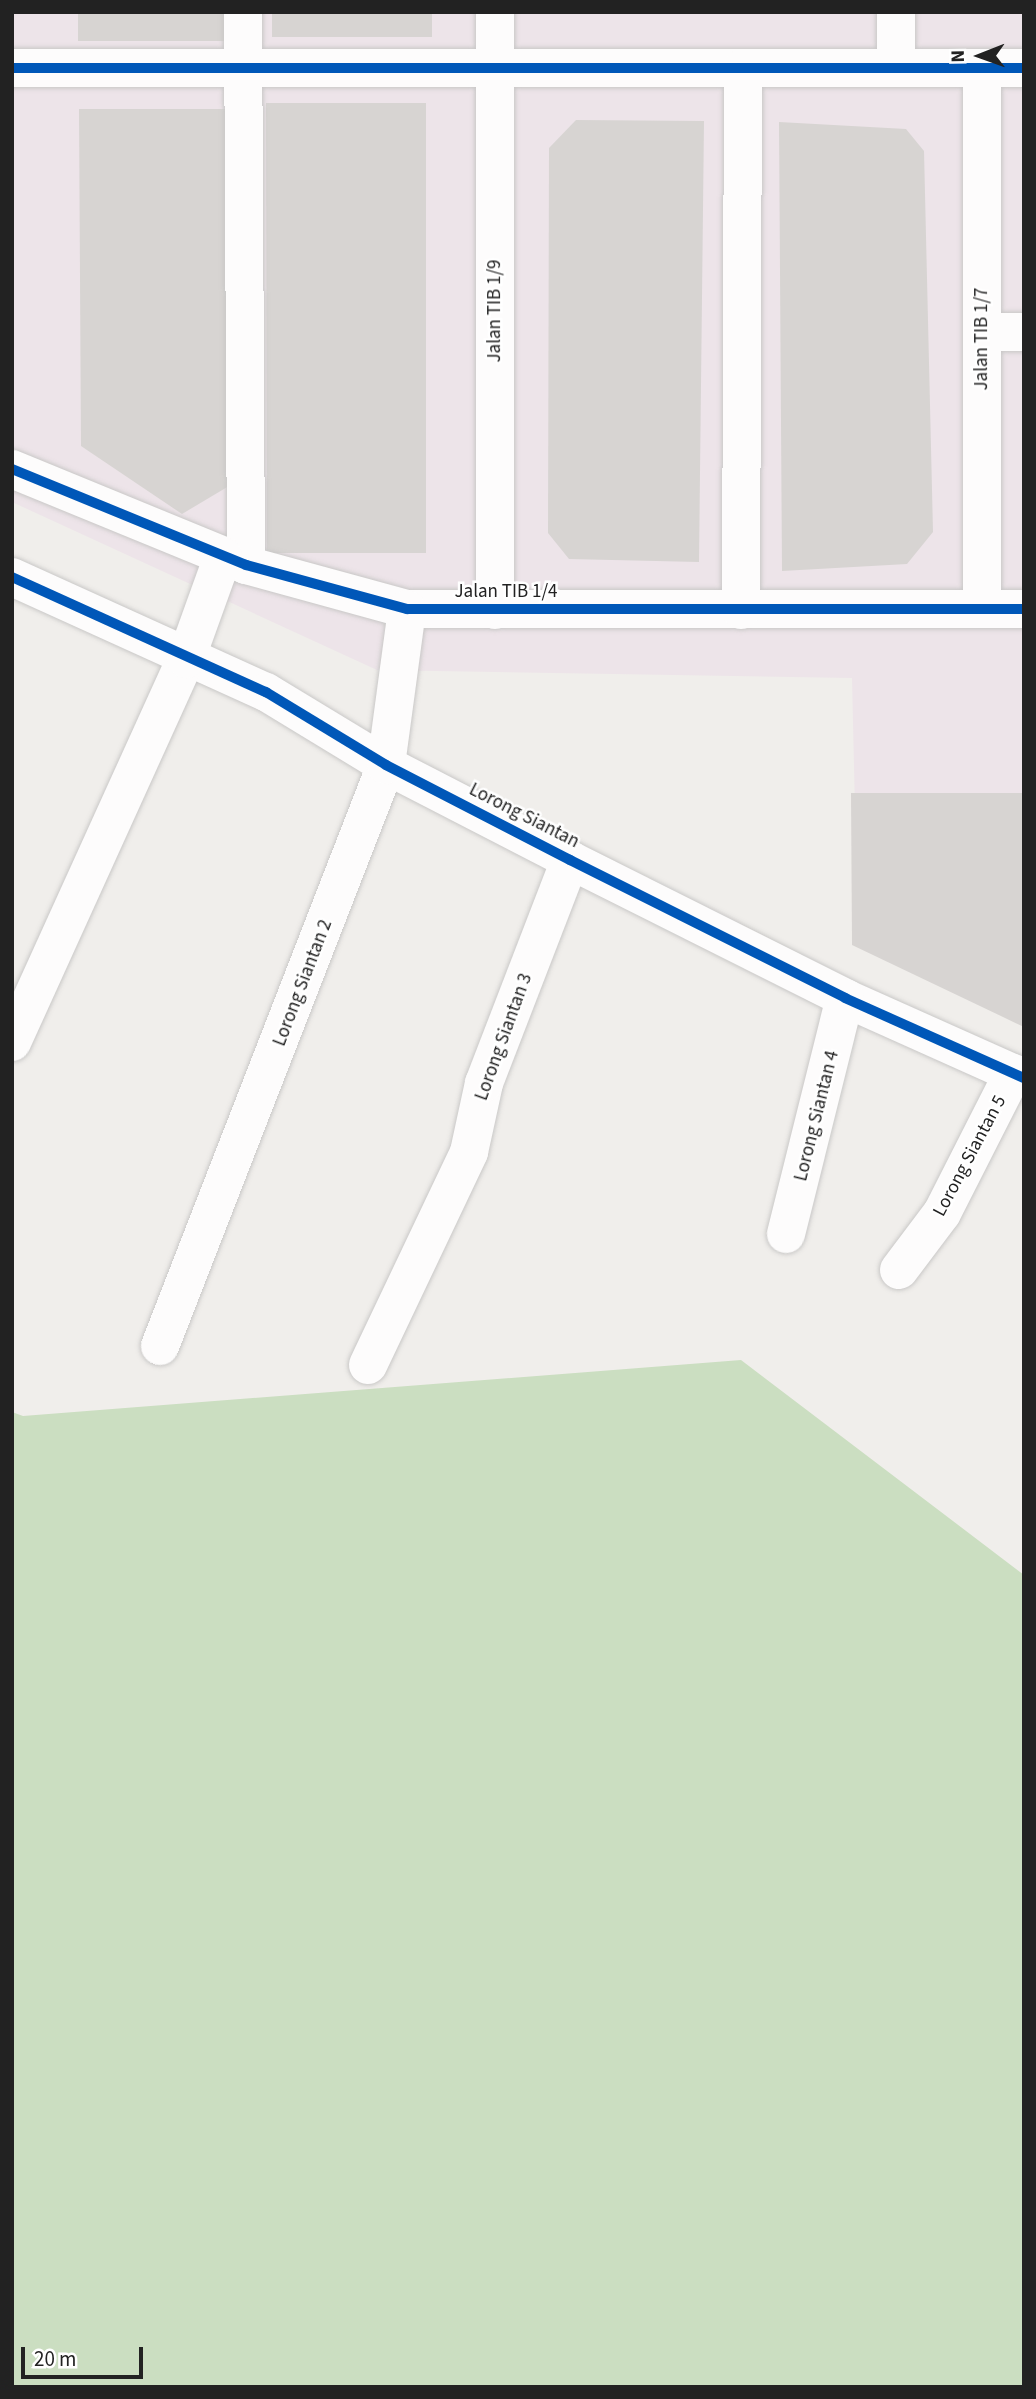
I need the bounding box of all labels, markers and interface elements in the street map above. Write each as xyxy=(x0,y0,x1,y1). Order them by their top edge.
north arrow xyxy=(945,21,1015,91)
text: N xyxy=(945,50,972,63)
street label: Jalan TIB 1/9 xyxy=(484,260,506,362)
street label: Jalan TIB 1/7 xyxy=(971,288,993,390)
street label: Jalan TIB 1/4 xyxy=(455,581,557,603)
street label: Lorong Siantan xyxy=(465,778,583,854)
street label: Lorong Siantan 2 xyxy=(268,916,338,1050)
street label: Lorong Siantan 3 xyxy=(470,970,538,1104)
street label: Lorong Siantan 4 xyxy=(790,1048,844,1184)
street label: Lorong Siantan 5 xyxy=(929,1092,1011,1220)
scale bar xyxy=(24,2332,147,2376)
text: 20 m xyxy=(34,2344,76,2374)

